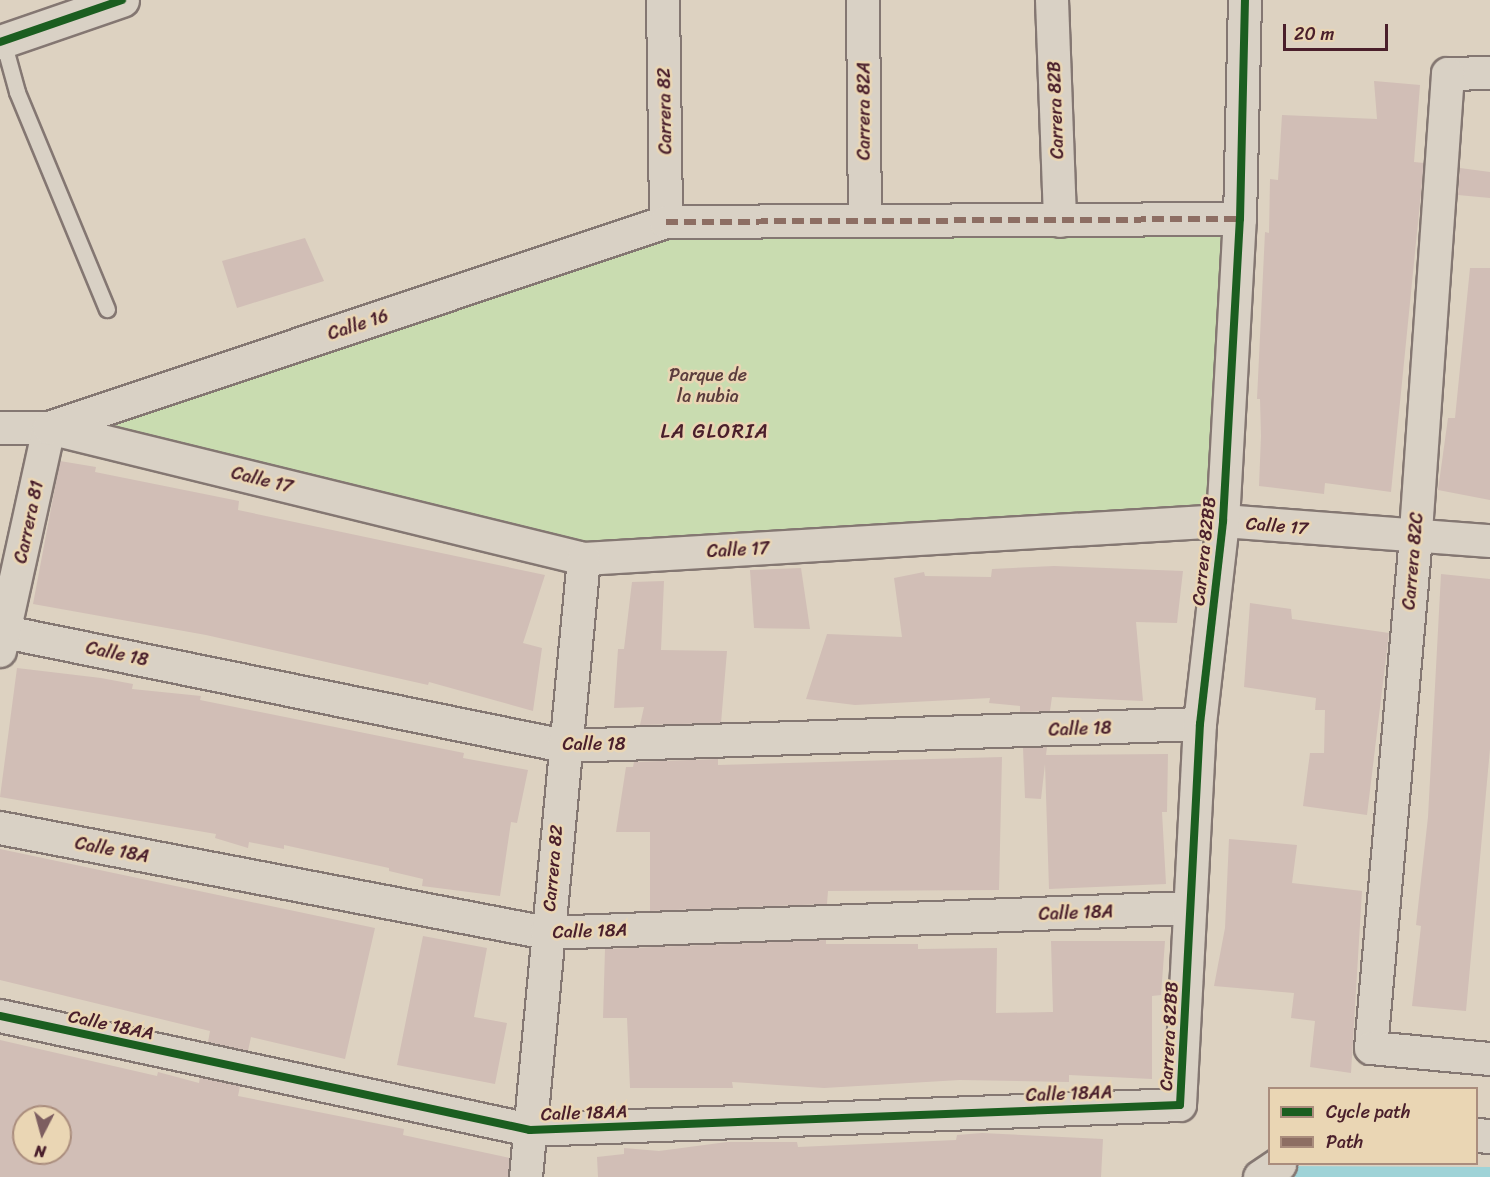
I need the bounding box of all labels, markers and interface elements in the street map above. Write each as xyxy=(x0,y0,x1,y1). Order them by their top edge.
scale bar xyxy=(1286,12,1391,50)
text: 20 m xyxy=(1294,18,1334,50)
street label: Carrera 82B xyxy=(1043,61,1069,159)
street label: Carrera 82A xyxy=(853,62,875,160)
street label: Carrera 82 xyxy=(653,68,677,154)
street label: Calle 16 xyxy=(325,305,391,345)
park label: Parque de la nubia xyxy=(669,365,747,407)
district label: LA GLORIA xyxy=(662,419,768,443)
street label: Calle 17 xyxy=(229,462,295,498)
street label: Carrera 81 xyxy=(10,479,48,565)
street label: Carrera 82BB xyxy=(1188,495,1220,607)
street label: Carrera 82C xyxy=(1398,511,1428,611)
street label: Calle 17 xyxy=(1245,513,1309,539)
street label: Calle 17 xyxy=(706,538,770,562)
street label: Calle 18 xyxy=(84,637,150,671)
street label: Calle 18 xyxy=(1048,717,1112,741)
street label: Calle 18 xyxy=(562,733,626,755)
street label: Carrera 82 xyxy=(538,824,568,912)
street label: Calle 18A xyxy=(73,832,151,868)
street label: Calle 18A xyxy=(1038,901,1114,925)
street label: Calle 18A xyxy=(552,919,628,943)
street label: Carrera 82BB xyxy=(1155,981,1183,1091)
street label: Calle 18AA xyxy=(66,1005,156,1045)
street label: Calle 18AA xyxy=(1025,1082,1113,1106)
legend xyxy=(1268,1087,1478,1165)
text: Cycle path xyxy=(1326,1096,1410,1128)
street label: Calle 18AA xyxy=(540,1101,628,1125)
north arrow xyxy=(12,1105,72,1165)
text: Path xyxy=(1326,1126,1363,1158)
text: N xyxy=(33,1136,47,1166)

